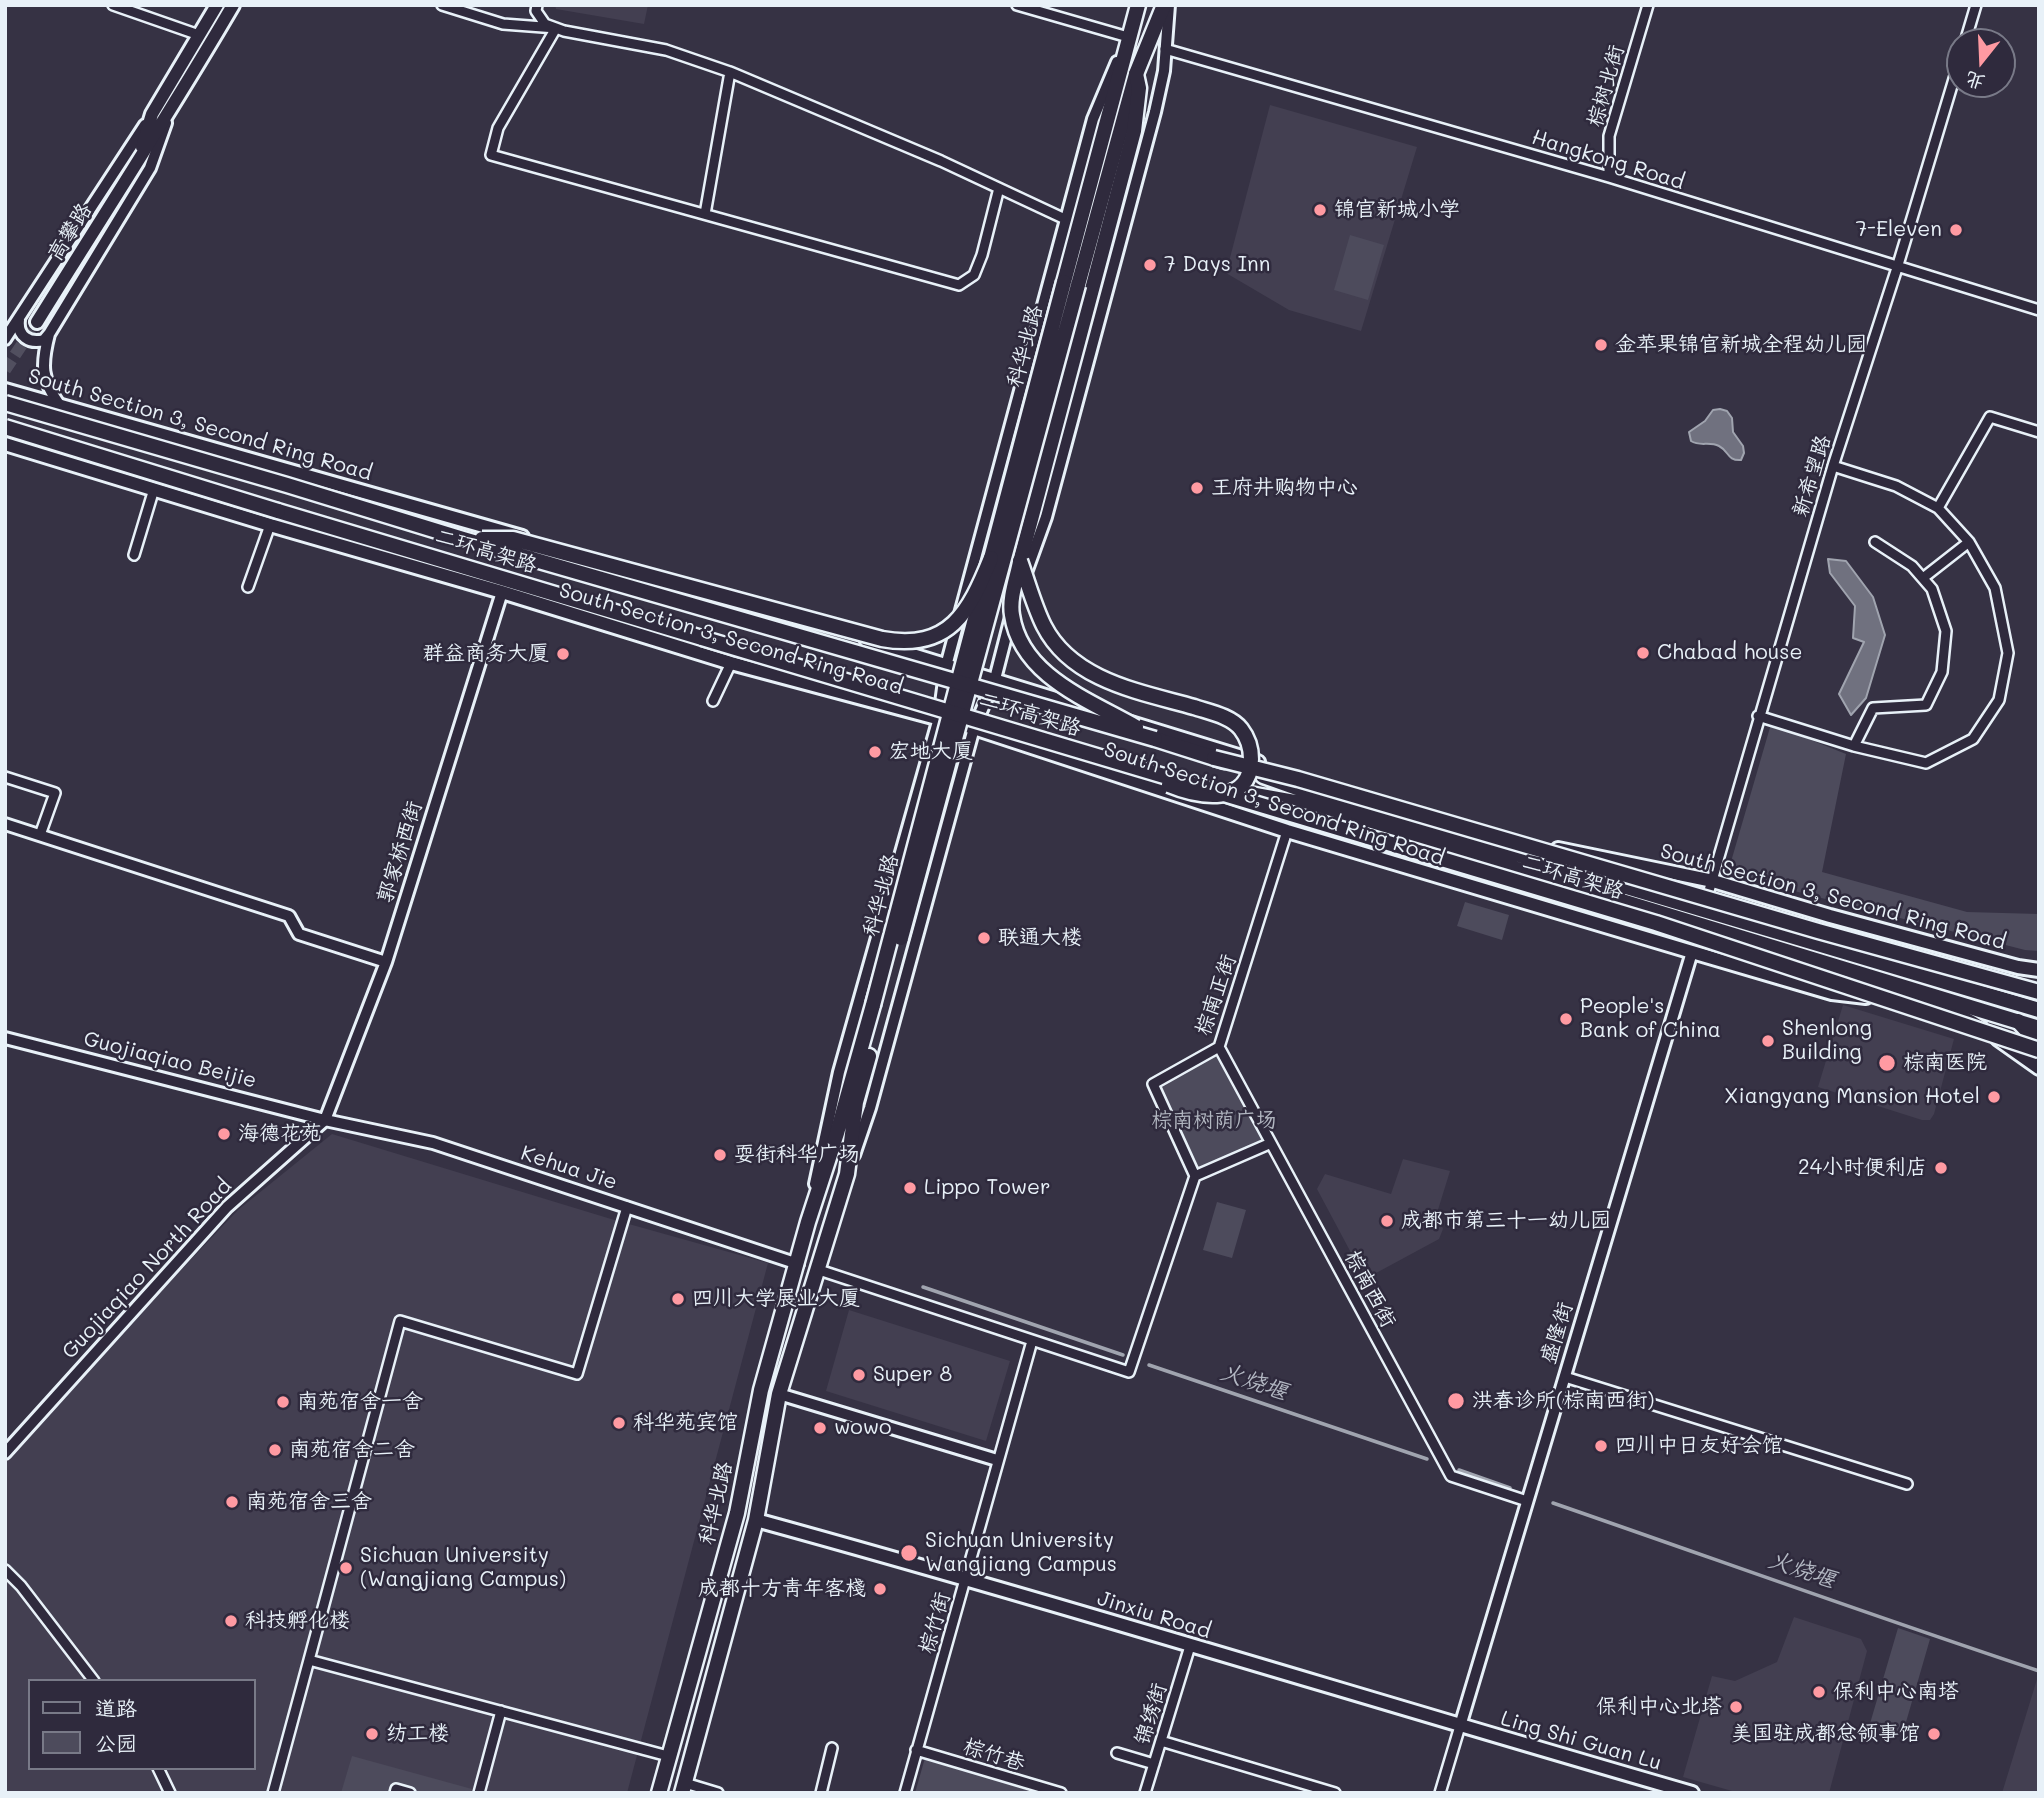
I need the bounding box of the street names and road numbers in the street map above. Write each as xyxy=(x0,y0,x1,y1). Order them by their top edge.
street label: 棕树北街 xyxy=(1582,42,1630,130)
street label: Hangkong Road xyxy=(1529,125,1687,195)
street label: 高攀路 xyxy=(43,199,97,265)
street label: 科华北路 xyxy=(1002,302,1048,390)
street label: South Section 3, Second Ring Road xyxy=(25,364,375,486)
street label: 新希望路 xyxy=(1788,432,1836,520)
street label: 二环高架路 xyxy=(432,524,540,578)
street label: South Section 3, Second Ring Road xyxy=(556,578,906,700)
street label: 二环高架路 xyxy=(976,687,1084,741)
street label: South Section 3, Second Ring Road xyxy=(1101,737,1447,871)
street label: 郭家桥西街 xyxy=(373,798,427,906)
street label: South Section 3, Second Ring Road xyxy=(1658,839,2008,955)
street label: 二环高架路 xyxy=(1519,850,1627,904)
street label: 科华北路 xyxy=(858,851,904,939)
street label: 棕南正街 xyxy=(1190,951,1242,1039)
street label: Guojiaqiao Beijie xyxy=(81,1026,259,1094)
street label: Kehua Jie xyxy=(518,1141,620,1195)
street label: Guojiaqiao North Road xyxy=(57,1174,237,1364)
street label: 棕南西街 xyxy=(1339,1246,1401,1332)
street label: 盛隆街 xyxy=(1536,1299,1578,1367)
street label: 科华北路 xyxy=(694,1459,738,1547)
street label: Jinxiu Road xyxy=(1094,1586,1214,1644)
street label: 棕竹街 xyxy=(914,1589,956,1657)
street label: 锦绣街 xyxy=(1130,1680,1172,1748)
street label: Ling Shi Guan Lu xyxy=(1498,1706,1664,1776)
street label: 棕竹巷 xyxy=(960,1734,1028,1776)

